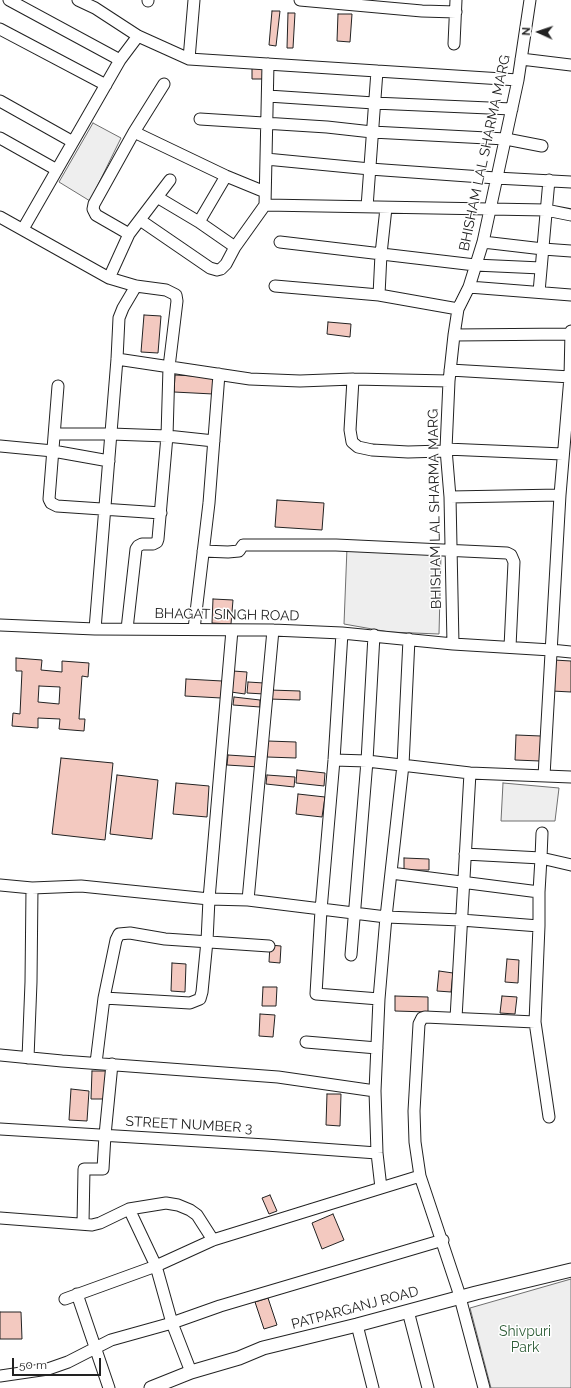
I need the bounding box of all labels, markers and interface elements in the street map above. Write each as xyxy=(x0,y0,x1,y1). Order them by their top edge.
north arrow xyxy=(519,12,559,52)
text: N xyxy=(520,27,533,36)
street label: BHISHAM LAL SHARMA MARG xyxy=(456,53,514,253)
street label: BHISHAM LAL SHARMA MARG xyxy=(425,409,445,609)
street label: BHAGAT SINGH ROAD xyxy=(154,605,300,625)
street label: STREET NUMBER 3 xyxy=(125,1113,253,1137)
street label: PATPARGANJ ROAD xyxy=(290,1283,420,1333)
park label: Shivpuri Park xyxy=(499,1324,551,1356)
scale bar xyxy=(14,1350,103,1376)
text: 50 m xyxy=(19,1358,47,1372)

